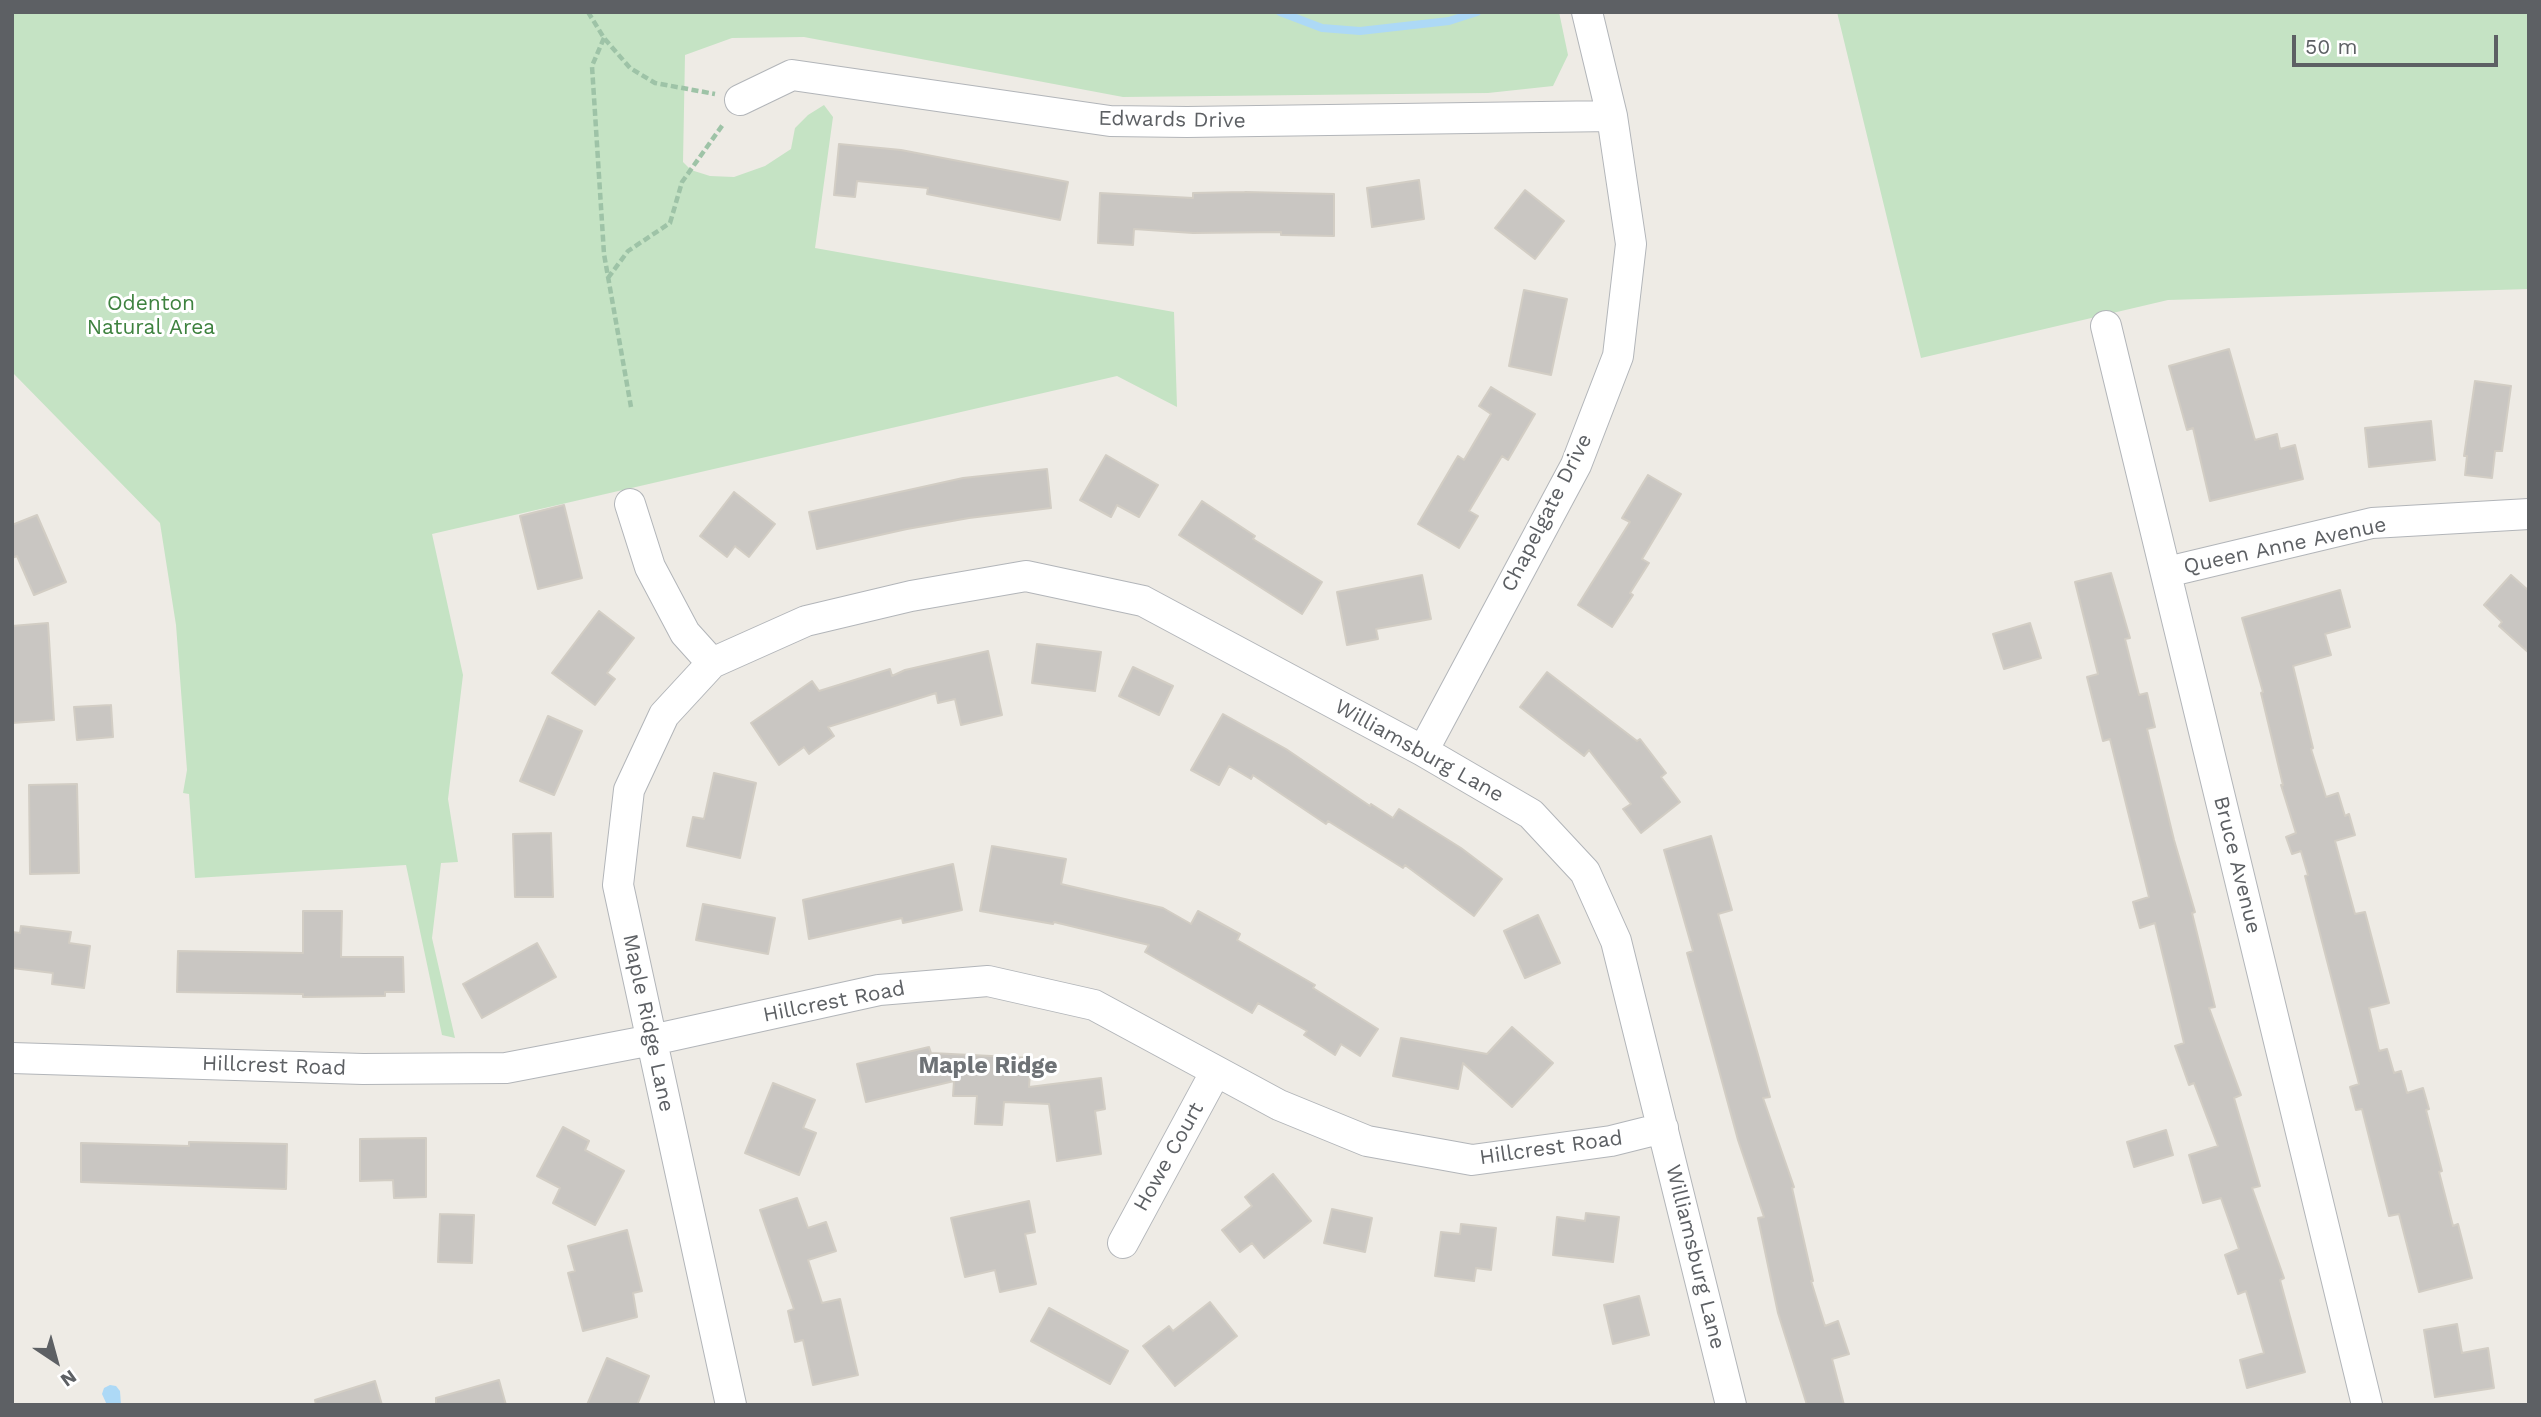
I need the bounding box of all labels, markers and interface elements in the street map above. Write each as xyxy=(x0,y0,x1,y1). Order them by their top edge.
scale bar xyxy=(2296,21,2502,65)
text: 50 m xyxy=(2305,34,2357,59)
street label: Edwards Drive xyxy=(1098,106,1246,134)
park label: Odenton Natural Area xyxy=(87,291,215,341)
street label: Chapelgate Drive xyxy=(1496,430,1598,596)
street label: Queen Anne Avenue xyxy=(2181,512,2389,580)
street label: Williamsburg Lane xyxy=(1330,694,1508,808)
street label: Bruce Avenue xyxy=(2208,794,2266,936)
street label: Maple Ridge Lane xyxy=(617,932,679,1114)
street label: Hillcrest Road xyxy=(761,976,907,1028)
street label: Hillcrest Road xyxy=(201,1051,347,1081)
district label: Maple Ridge xyxy=(918,1052,1058,1080)
street label: Howe Court xyxy=(1129,1098,1209,1216)
street label: Hillcrest Road xyxy=(1478,1125,1624,1171)
street label: Williamsburg Lane xyxy=(1660,1162,1730,1352)
north arrow xyxy=(21,1326,91,1396)
text: N xyxy=(56,1365,81,1392)

